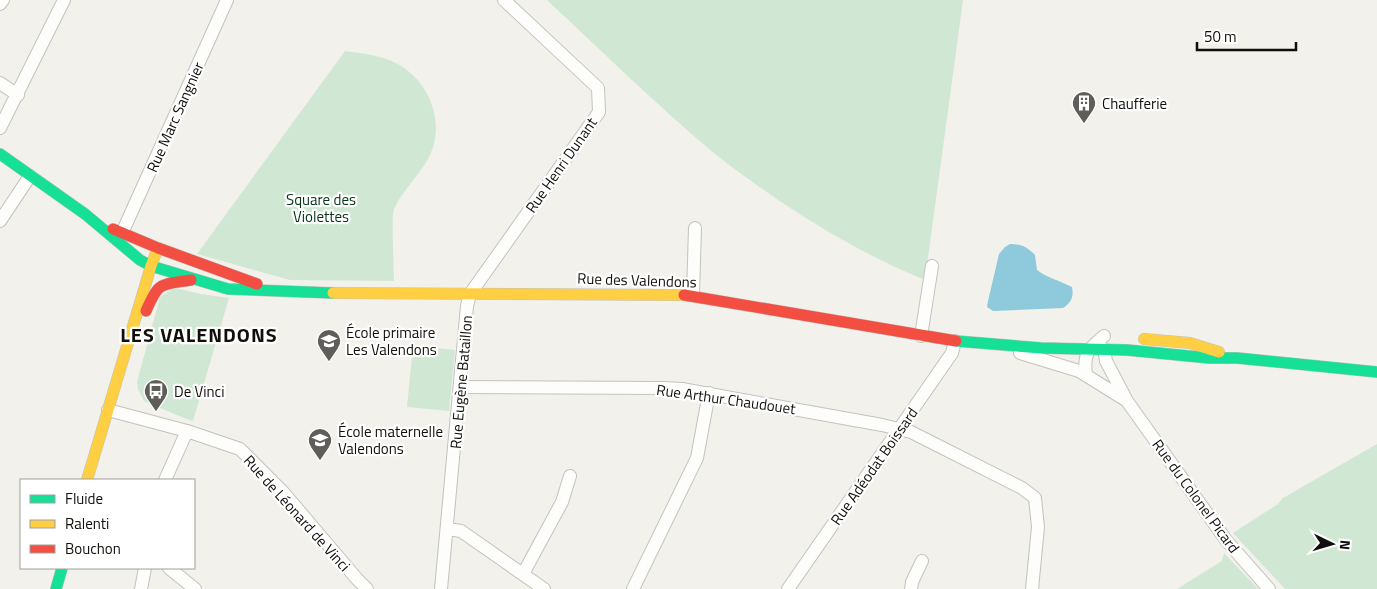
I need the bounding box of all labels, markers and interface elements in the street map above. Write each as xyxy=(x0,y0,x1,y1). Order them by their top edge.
scale bar xyxy=(1197,20,1296,52)
text: 50 m xyxy=(1204,25,1237,48)
street label: Rue Marc Sangnier xyxy=(140,58,210,176)
building icon: Chaufferie xyxy=(1071,90,1097,124)
place label: Chaufferie xyxy=(1102,92,1167,115)
street label: Rue Henri Dunant xyxy=(519,112,603,217)
park label: Square des Violettes xyxy=(286,188,356,228)
street label: Rue des Valendons xyxy=(577,266,697,294)
street label: Rue Eugène Bataillon xyxy=(444,314,478,450)
district label: LES VALENDONS xyxy=(120,319,278,350)
place label: École primaire Les Valendons xyxy=(346,321,437,361)
school or university icon: École primaire Les Valendons xyxy=(316,328,342,362)
bus stop icon: De Vinci xyxy=(143,378,169,412)
street label: Rue Arthur Chaudouet xyxy=(655,378,798,420)
place label: De Vinci xyxy=(174,380,224,403)
street label: Rue Adéodat Boissard xyxy=(825,402,923,530)
place label: École maternelle Valendons xyxy=(338,420,443,460)
school or university icon: École maternelle Valendons xyxy=(307,427,333,461)
street label: Rue du Colonel Picard xyxy=(1147,434,1245,558)
street label: Rue de Léonard de Vinci xyxy=(238,450,356,576)
legend xyxy=(20,479,195,569)
text: Fluide xyxy=(65,487,103,510)
text: Ralenti xyxy=(65,512,109,535)
north arrow xyxy=(1307,519,1357,569)
text: Bouchon xyxy=(65,537,121,560)
text: N xyxy=(1335,539,1356,551)

